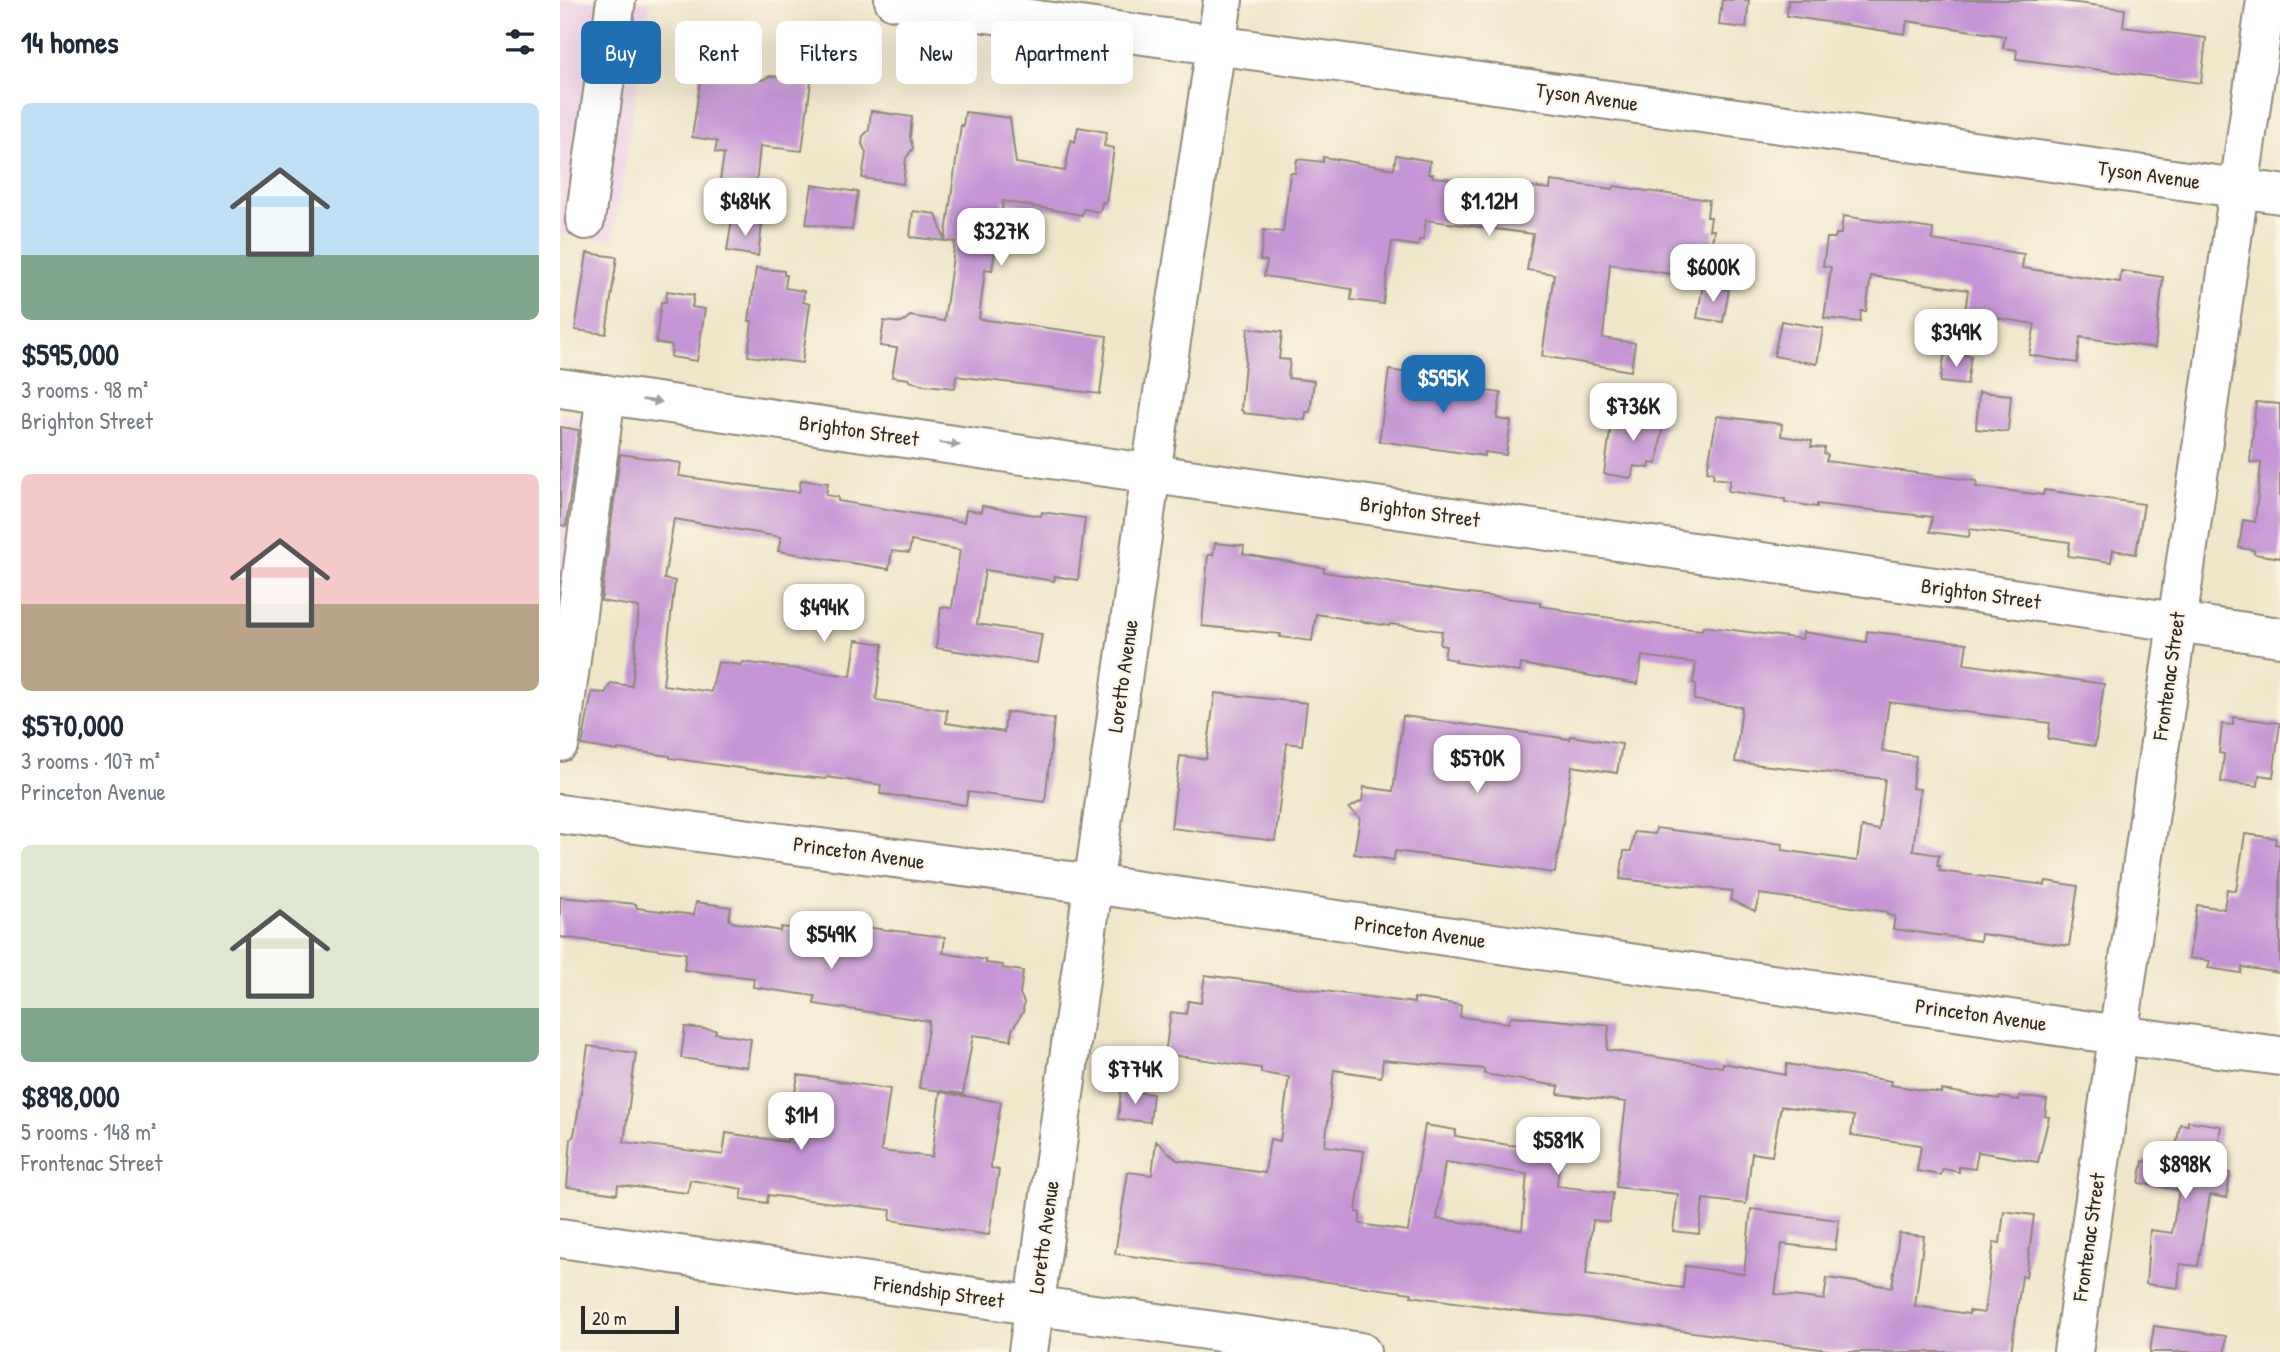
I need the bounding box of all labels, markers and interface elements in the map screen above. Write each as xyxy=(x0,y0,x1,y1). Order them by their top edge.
chip: Buy xyxy=(581,21,661,84)
chip: Rent xyxy=(675,21,762,84)
chip: Filters xyxy=(776,21,882,84)
chip: New xyxy=(896,21,977,84)
chip: Apartment xyxy=(991,21,1133,84)
text: 14 homes xyxy=(21,22,119,62)
icon: filters xyxy=(501,23,539,61)
street label: Tyson Avenue xyxy=(1534,75,1640,118)
icon: home xyxy=(217,149,343,275)
street label: Tyson Avenue xyxy=(2096,153,2202,196)
pin: $484K xyxy=(696,178,794,238)
pin: $1.12M xyxy=(1432,178,1546,238)
text: $484K xyxy=(720,185,770,216)
text: $1.12M xyxy=(1460,185,1518,216)
pin: $327K xyxy=(952,208,1050,268)
text: $327K xyxy=(973,215,1029,246)
pin: $600K xyxy=(1664,244,1762,304)
text: $600K xyxy=(1686,251,1740,282)
pin: $349K xyxy=(1907,310,2005,369)
text: $349K xyxy=(1930,316,1982,347)
text: $595,000 xyxy=(21,334,119,374)
pin: $595K xyxy=(1394,356,1492,415)
text: $595K xyxy=(1417,362,1469,393)
text: 3 rooms · 98 m² xyxy=(21,374,148,405)
pin: $736K xyxy=(1584,384,1682,443)
text: $736K xyxy=(1606,390,1660,421)
one-way arrow xyxy=(641,396,663,407)
text: Brighton Street xyxy=(21,405,153,436)
street label: Brighton Street xyxy=(797,408,922,453)
one-way arrow xyxy=(939,438,961,449)
street label: Brighton Street xyxy=(1358,489,1483,534)
icon: home xyxy=(217,520,343,646)
street label: Brighton Street xyxy=(1919,571,2044,616)
pin: $494K xyxy=(775,584,873,644)
text: $494K xyxy=(799,591,849,622)
street label: Frontenac Street xyxy=(2145,609,2192,743)
street label: Loretto Avenue xyxy=(1100,618,1145,734)
text: $570,000 xyxy=(21,705,124,745)
pin: $570K xyxy=(1428,736,1526,795)
text: $570K xyxy=(1449,742,1505,773)
text: 3 rooms · 107 m² xyxy=(21,745,160,776)
text: Princeton Avenue xyxy=(21,776,166,807)
street label: Princeton Avenue xyxy=(792,829,927,876)
icon: home xyxy=(217,891,343,1017)
street label: Princeton Avenue xyxy=(1353,908,1488,955)
pin: $549K xyxy=(782,912,880,971)
text: $549K xyxy=(806,918,856,949)
street label: Princeton Avenue xyxy=(1914,991,2049,1038)
pin: $774K xyxy=(1086,1046,1184,1106)
text: $774K xyxy=(1107,1053,1163,1084)
text: $898,000 xyxy=(21,1076,120,1116)
pin: $1M xyxy=(767,1092,835,1152)
text: $1M xyxy=(784,1099,818,1130)
text: 5 rooms · 148 m² xyxy=(21,1116,156,1147)
pin: $581K xyxy=(1509,1118,1607,1177)
text: $581K xyxy=(1532,1124,1584,1155)
pin: $898K xyxy=(2136,1142,2234,1201)
text: Frontenac Street xyxy=(21,1147,162,1178)
text: $898K xyxy=(2159,1148,2211,1179)
street label: Frontenac Street xyxy=(2065,1170,2112,1304)
street label: Loretto Avenue xyxy=(1021,1179,1066,1295)
street label: Friendship Street xyxy=(871,1268,1007,1315)
scale bar xyxy=(581,1303,679,1335)
text: 20 m xyxy=(592,1305,627,1331)

